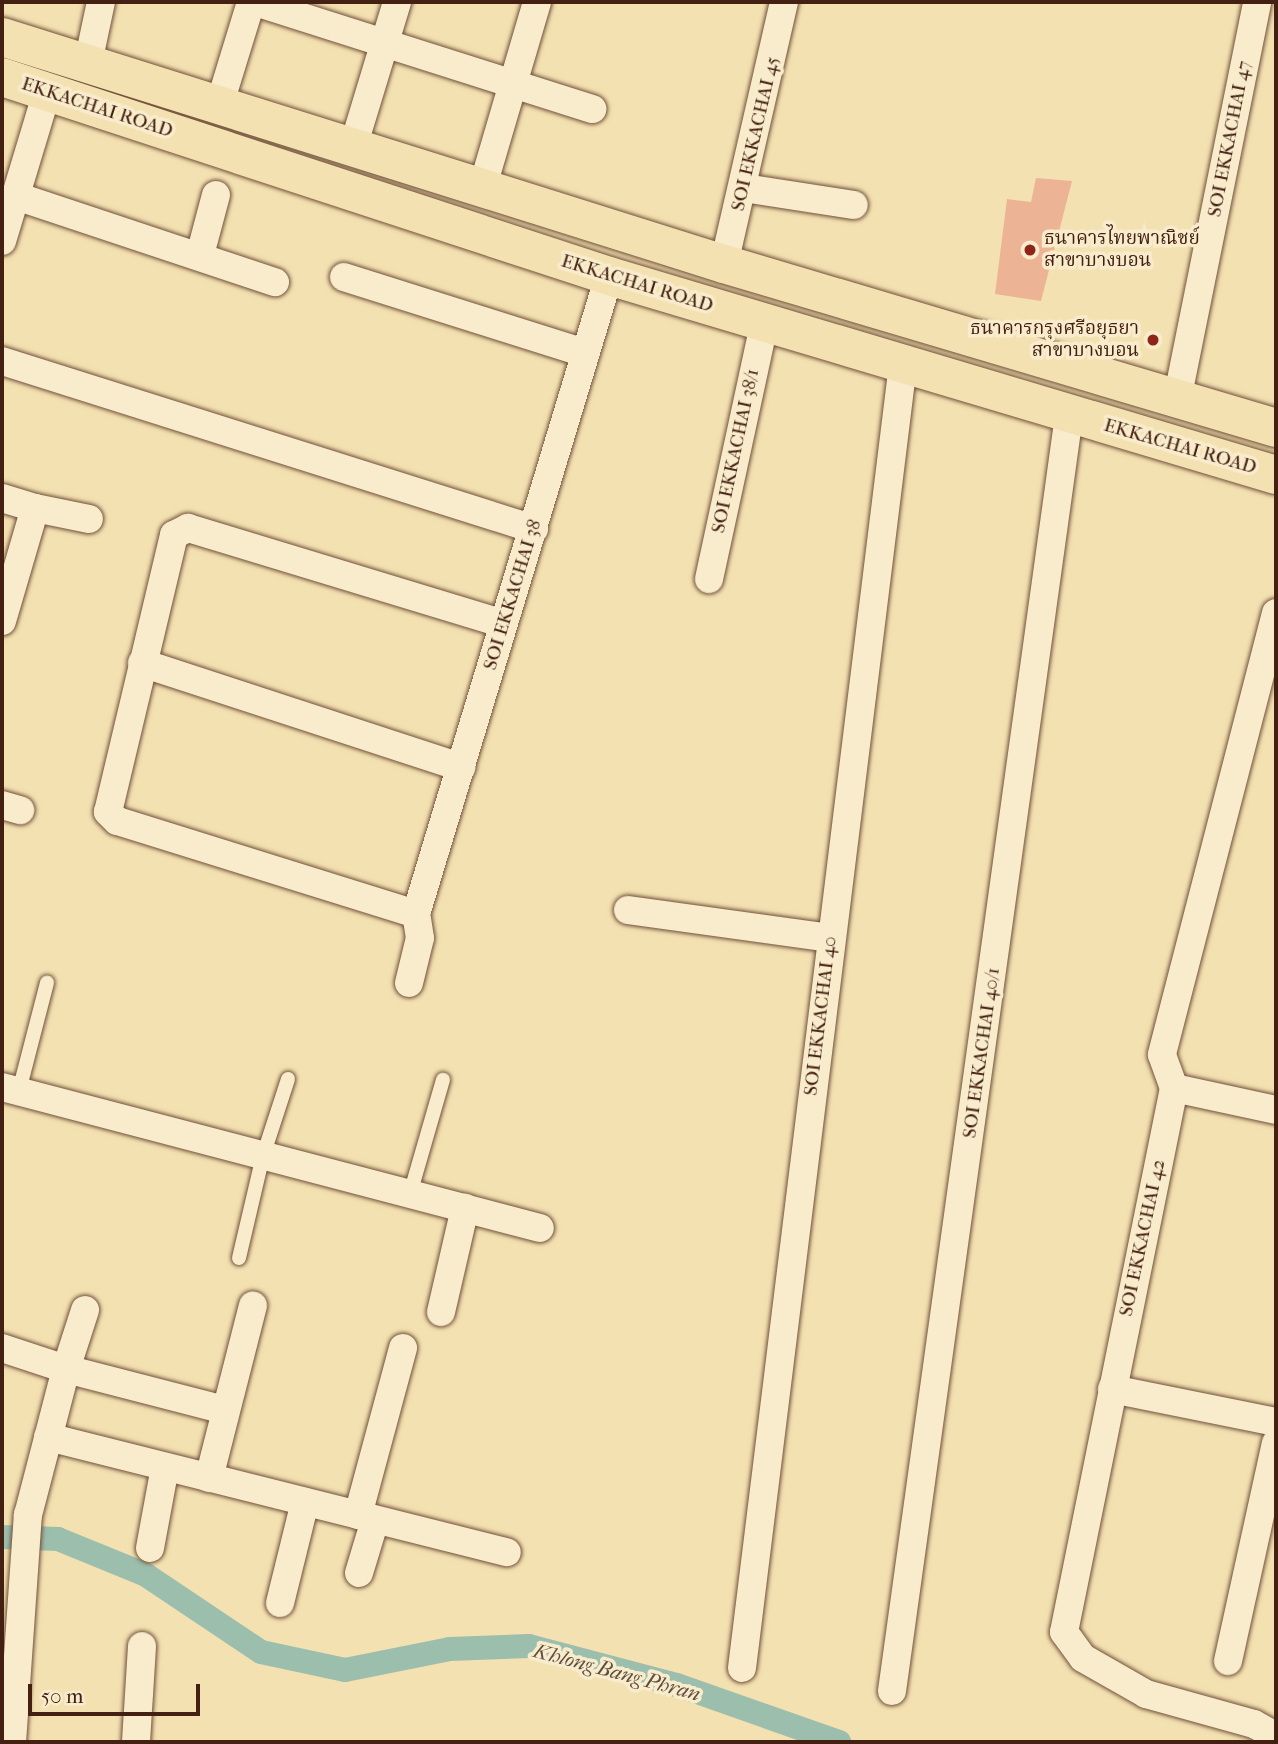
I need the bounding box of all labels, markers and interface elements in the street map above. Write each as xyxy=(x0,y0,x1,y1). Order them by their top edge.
street label: SOI EKKACHAI 45 xyxy=(727,55,785,213)
street label: SOI EKKACHAI 47 xyxy=(1204,59,1256,219)
street label: EKKACHAI ROAD xyxy=(19,73,175,143)
place label: ธนาคารไทยพาณิชย์ สาขาบางบอน xyxy=(1044,228,1200,272)
marker: ธนาคารไทยพาณิชย์ สาขาบางบอน xyxy=(1022,242,1038,258)
street label: EKKACHAI ROAD xyxy=(558,250,716,318)
place label: ธนาคารกรุงศรีอยุธยา สาขาบางบอน xyxy=(970,318,1139,362)
marker: ธนาคารกรุงศรีอยุธยา สาขาบางบอน xyxy=(1145,332,1161,348)
street label: SOI EKKACHAI 38/1 xyxy=(707,367,765,535)
street label: EKKACHAI ROAD xyxy=(1101,414,1259,480)
street label: SOI EKKACHAI 38 xyxy=(479,517,547,673)
street label: SOI EKKACHAI 40 xyxy=(800,935,842,1097)
street label: SOI EKKACHAI 40/1 xyxy=(959,966,1005,1140)
street label: SOI EKKACHAI 42 xyxy=(1115,1157,1171,1319)
water label: Khlong Bang Phran xyxy=(531,1638,703,1706)
scale bar xyxy=(32,1670,203,1714)
text: 50 m xyxy=(41,1684,84,1708)

